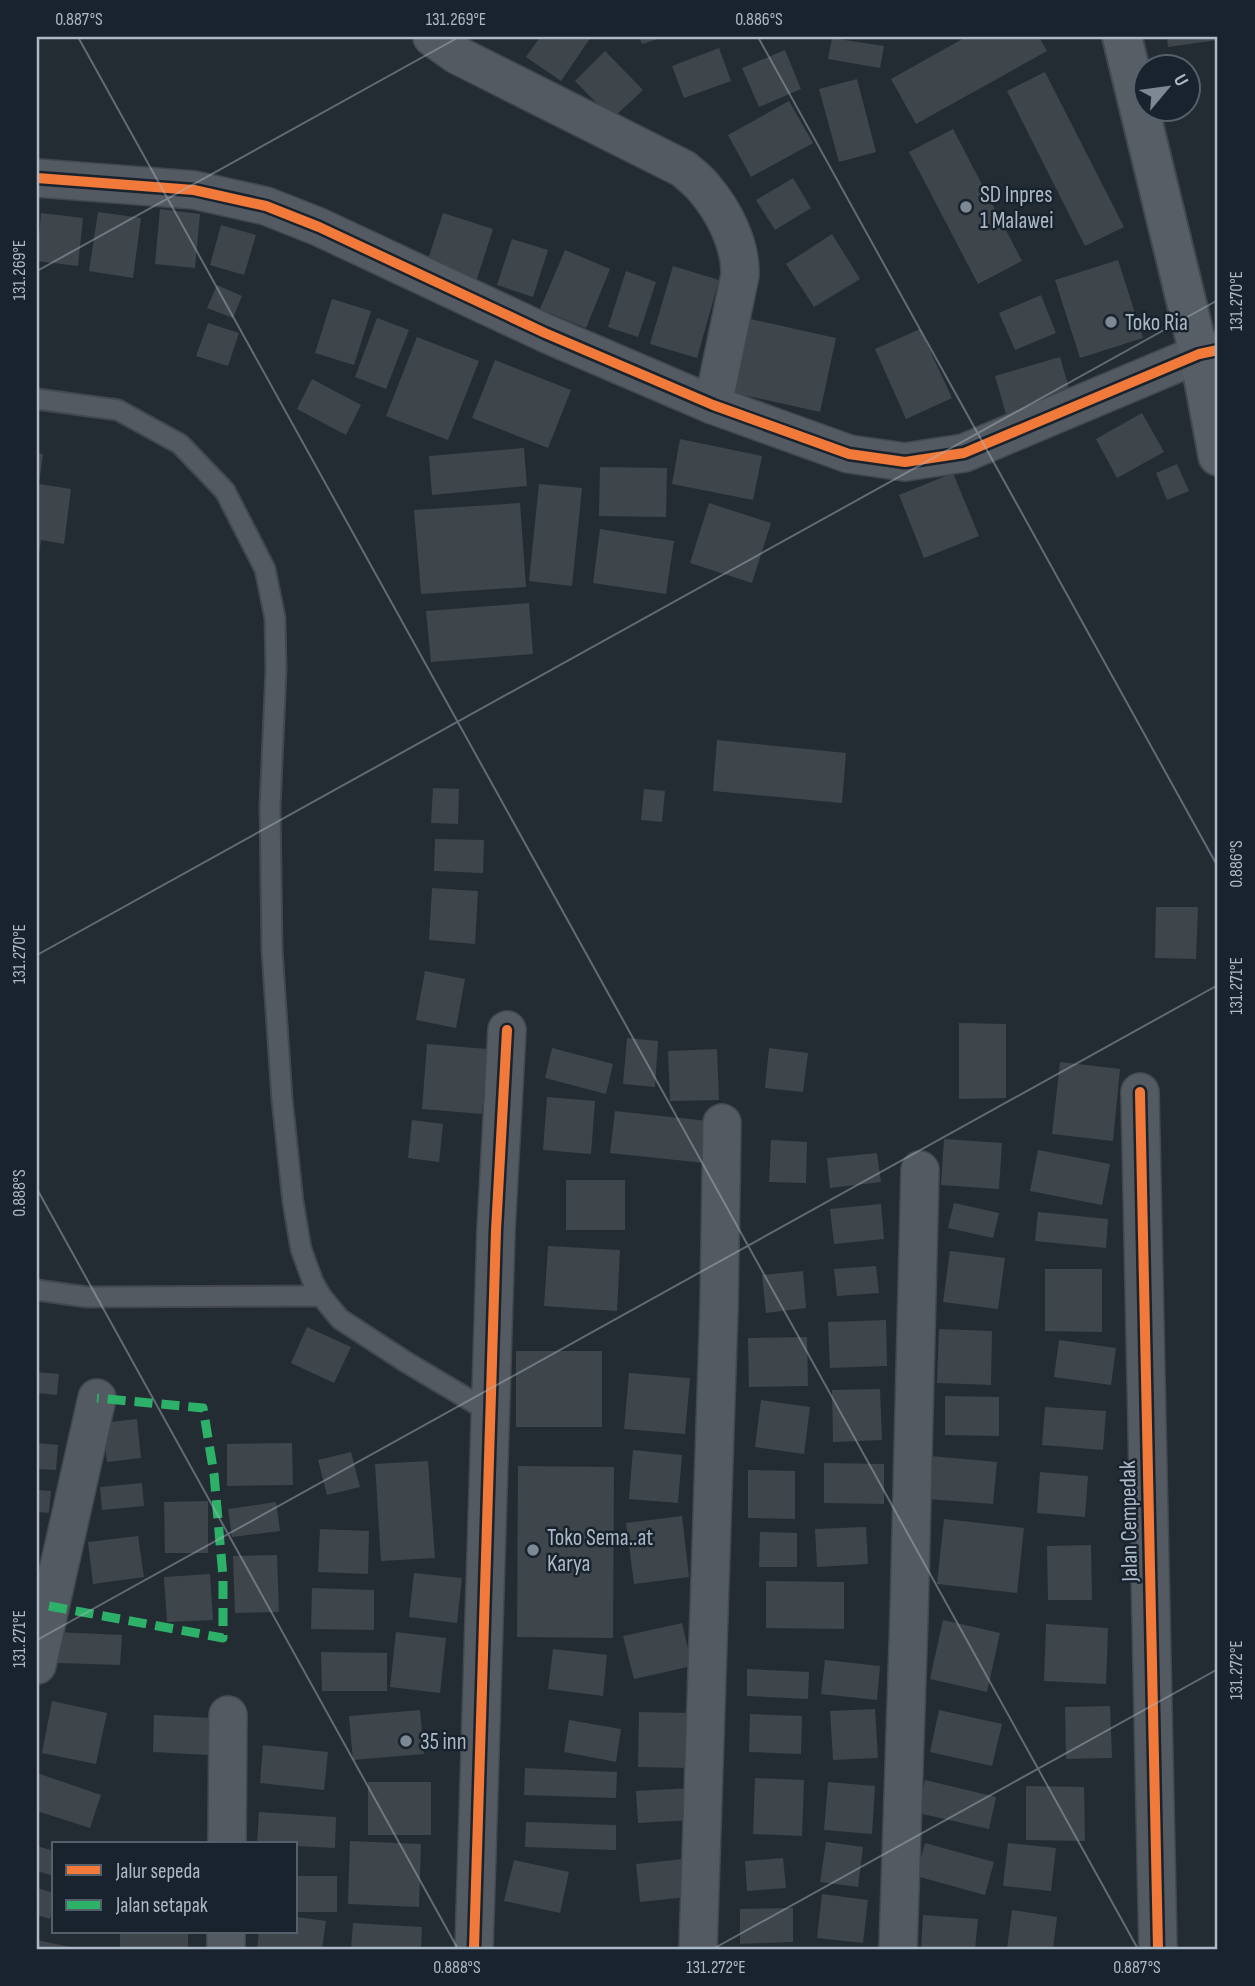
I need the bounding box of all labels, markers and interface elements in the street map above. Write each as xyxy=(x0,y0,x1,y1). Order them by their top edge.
text: 0.887°S xyxy=(55,9,103,30)
text: 131.269°E xyxy=(426,9,486,30)
text: 0.886°S xyxy=(735,9,783,30)
north arrow xyxy=(1132,52,1202,122)
text: U xyxy=(1168,71,1193,90)
place label: SD Inpres 1 Malawei xyxy=(980,181,1054,235)
marker: SD Inpres 1 Malawei xyxy=(958,199,974,215)
text: 131.269°E xyxy=(9,240,30,300)
text: 131.270°E xyxy=(1226,271,1247,331)
place label: Toko Ria xyxy=(1125,309,1188,337)
marker: Toko Ria xyxy=(1103,314,1119,330)
text: 0.886°S xyxy=(1226,840,1247,888)
text: 131.270°E xyxy=(9,924,30,984)
text: 131.271°E xyxy=(1226,957,1247,1015)
text: 0.888°S xyxy=(9,1169,30,1217)
street label: Jalan Cempedak xyxy=(1114,1460,1144,1583)
place label: Toko Sema..at Karya xyxy=(547,1524,653,1578)
marker: Toko Sema..at Karya xyxy=(525,1542,541,1558)
text: 131.271°E xyxy=(9,1610,30,1668)
text: 131.272°E xyxy=(1226,1640,1247,1700)
place label: 35 inn xyxy=(420,1728,466,1756)
marker: 35 inn xyxy=(398,1733,414,1749)
legend xyxy=(52,1842,298,1934)
text: Jalur sepeda xyxy=(115,1859,200,1884)
text: Jalan setapak xyxy=(115,1893,208,1918)
text: 0.888°S xyxy=(433,1957,481,1978)
text: 131.272°E xyxy=(686,1957,746,1978)
text: 0.887°S xyxy=(1113,1957,1161,1978)

